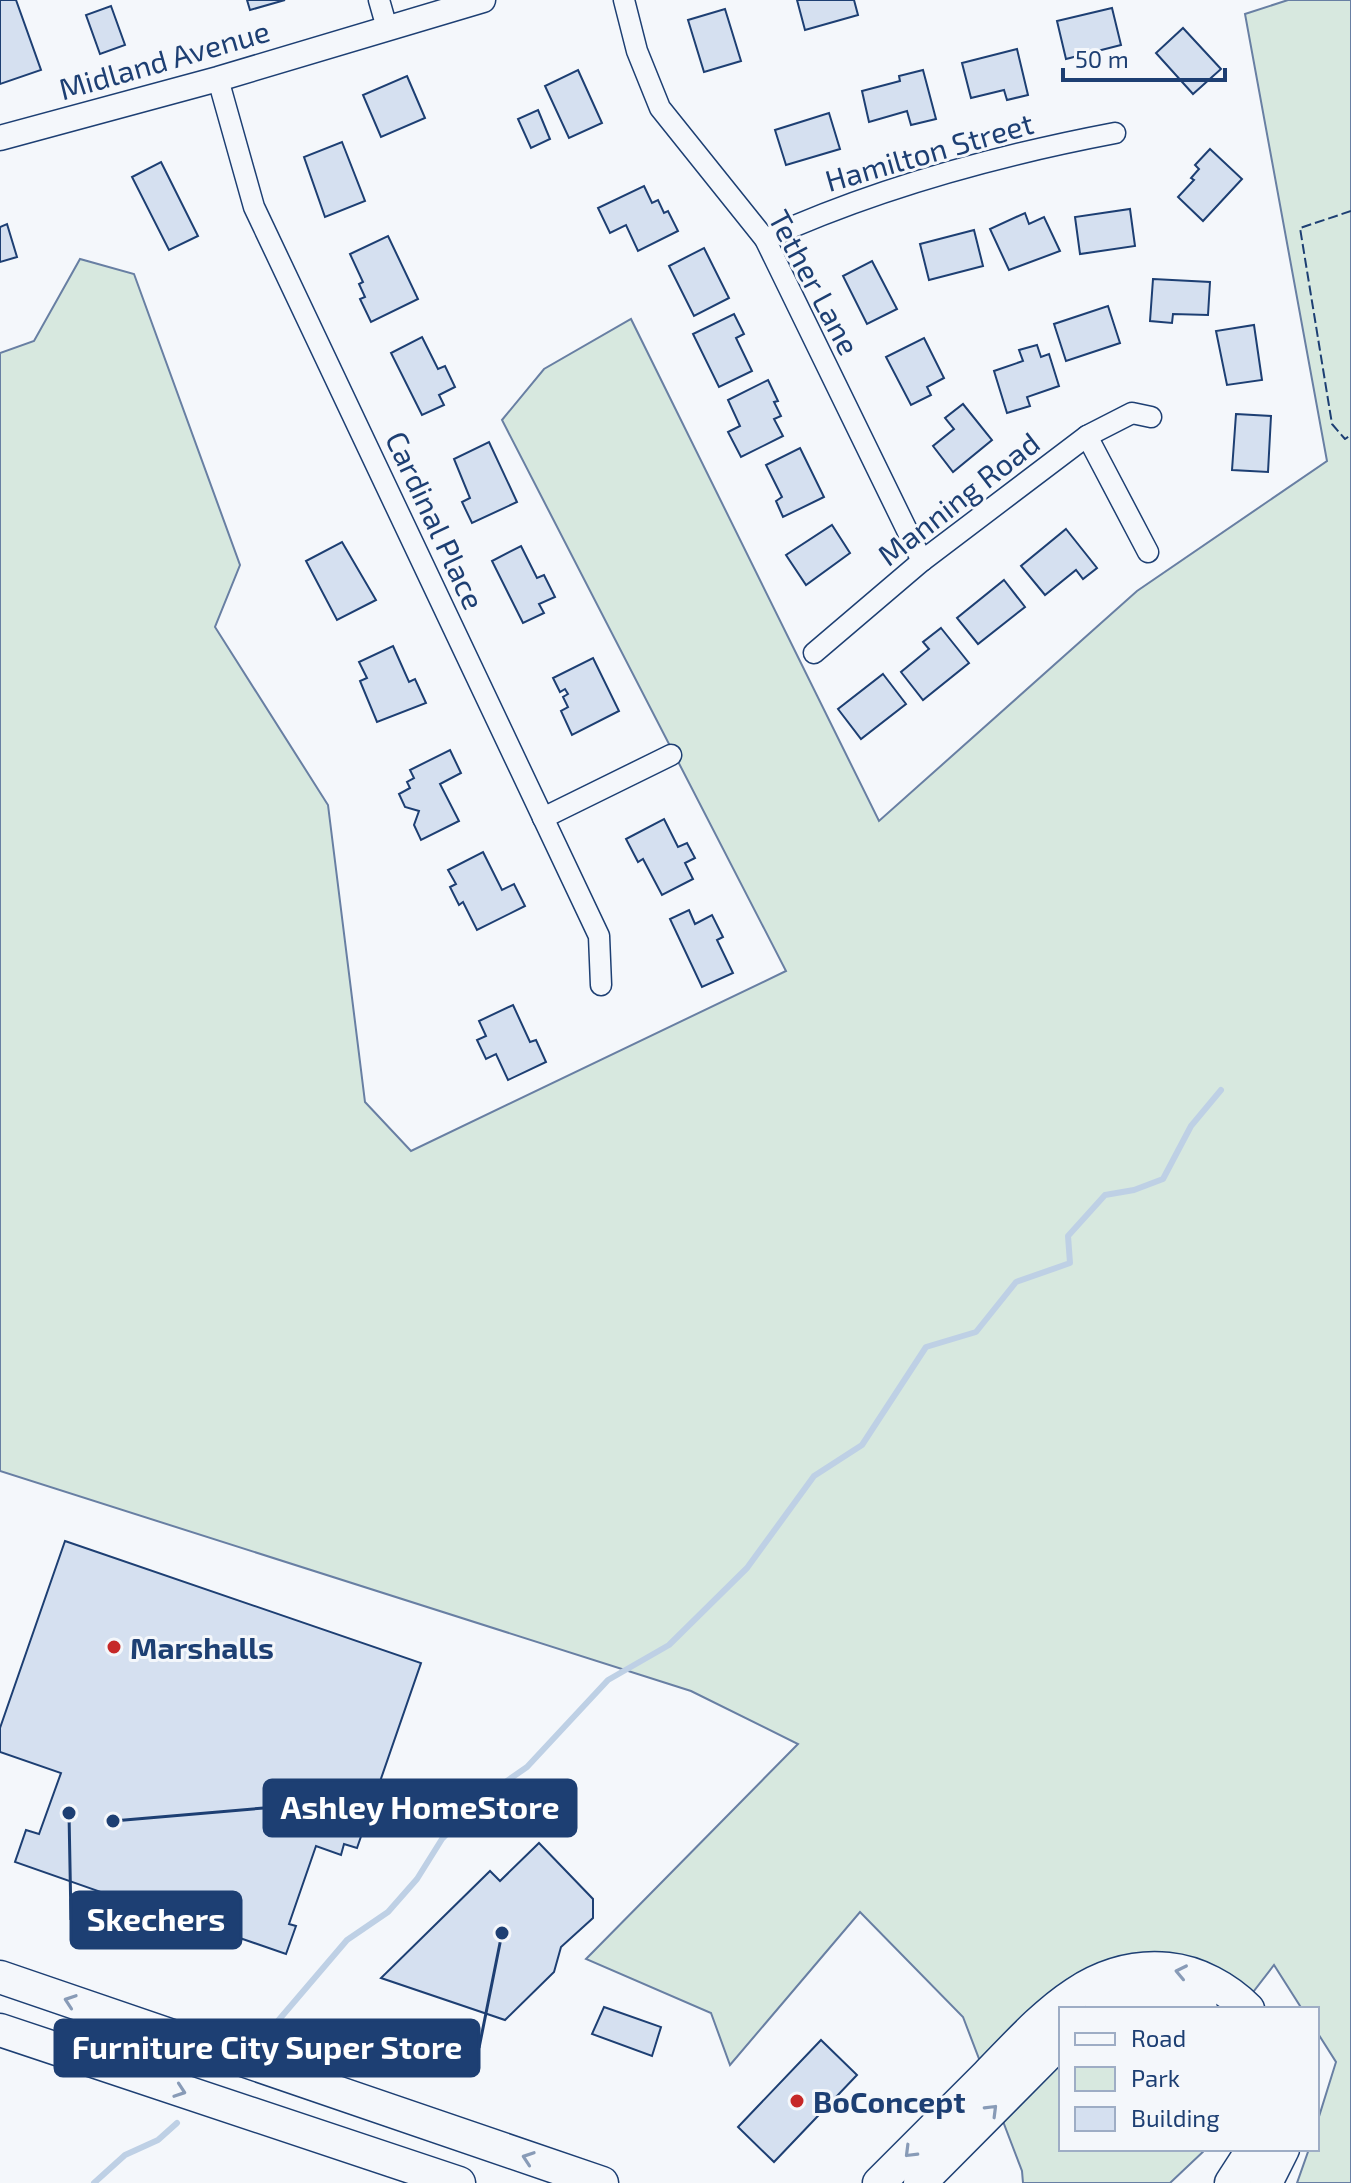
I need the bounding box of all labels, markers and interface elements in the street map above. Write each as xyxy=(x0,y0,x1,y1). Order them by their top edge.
street label: Midland Avenue xyxy=(55,12,273,106)
scale bar xyxy=(1063,32,1225,82)
text: 50 m xyxy=(1075,44,1129,73)
street label: Hamilton Street xyxy=(821,104,1037,198)
street label: Tether Lane xyxy=(762,204,868,360)
street label: Manning Road xyxy=(870,424,1046,572)
street label: Cardinal Place xyxy=(379,425,493,615)
place label: Marshalls xyxy=(130,1629,274,1665)
marker: Marshalls xyxy=(105,1638,123,1656)
callout: Ashley HomeStore xyxy=(264,1780,576,1836)
text: Ashley HomeStore xyxy=(280,1787,560,1826)
callout: Skechers xyxy=(71,1892,241,1948)
text: Skechers xyxy=(87,1899,225,1937)
one-way arrow xyxy=(1175,1964,1188,1981)
one-way arrow xyxy=(64,1995,78,2011)
legend xyxy=(1059,2007,1319,2151)
callout: Furniture City Super Store xyxy=(55,2020,479,2076)
text: Road xyxy=(1131,2023,1186,2052)
text: Furniture City Super Store xyxy=(72,2027,462,2066)
text: Park xyxy=(1131,2063,1180,2092)
one-way arrow xyxy=(172,2082,186,2098)
place label: BoConcept xyxy=(813,2083,966,2119)
marker: BoConcept xyxy=(788,2092,806,2110)
text: Building xyxy=(1131,2103,1220,2132)
one-way arrow xyxy=(983,2105,997,2119)
one-way arrow xyxy=(905,2143,919,2157)
one-way arrow xyxy=(522,2151,536,2167)

